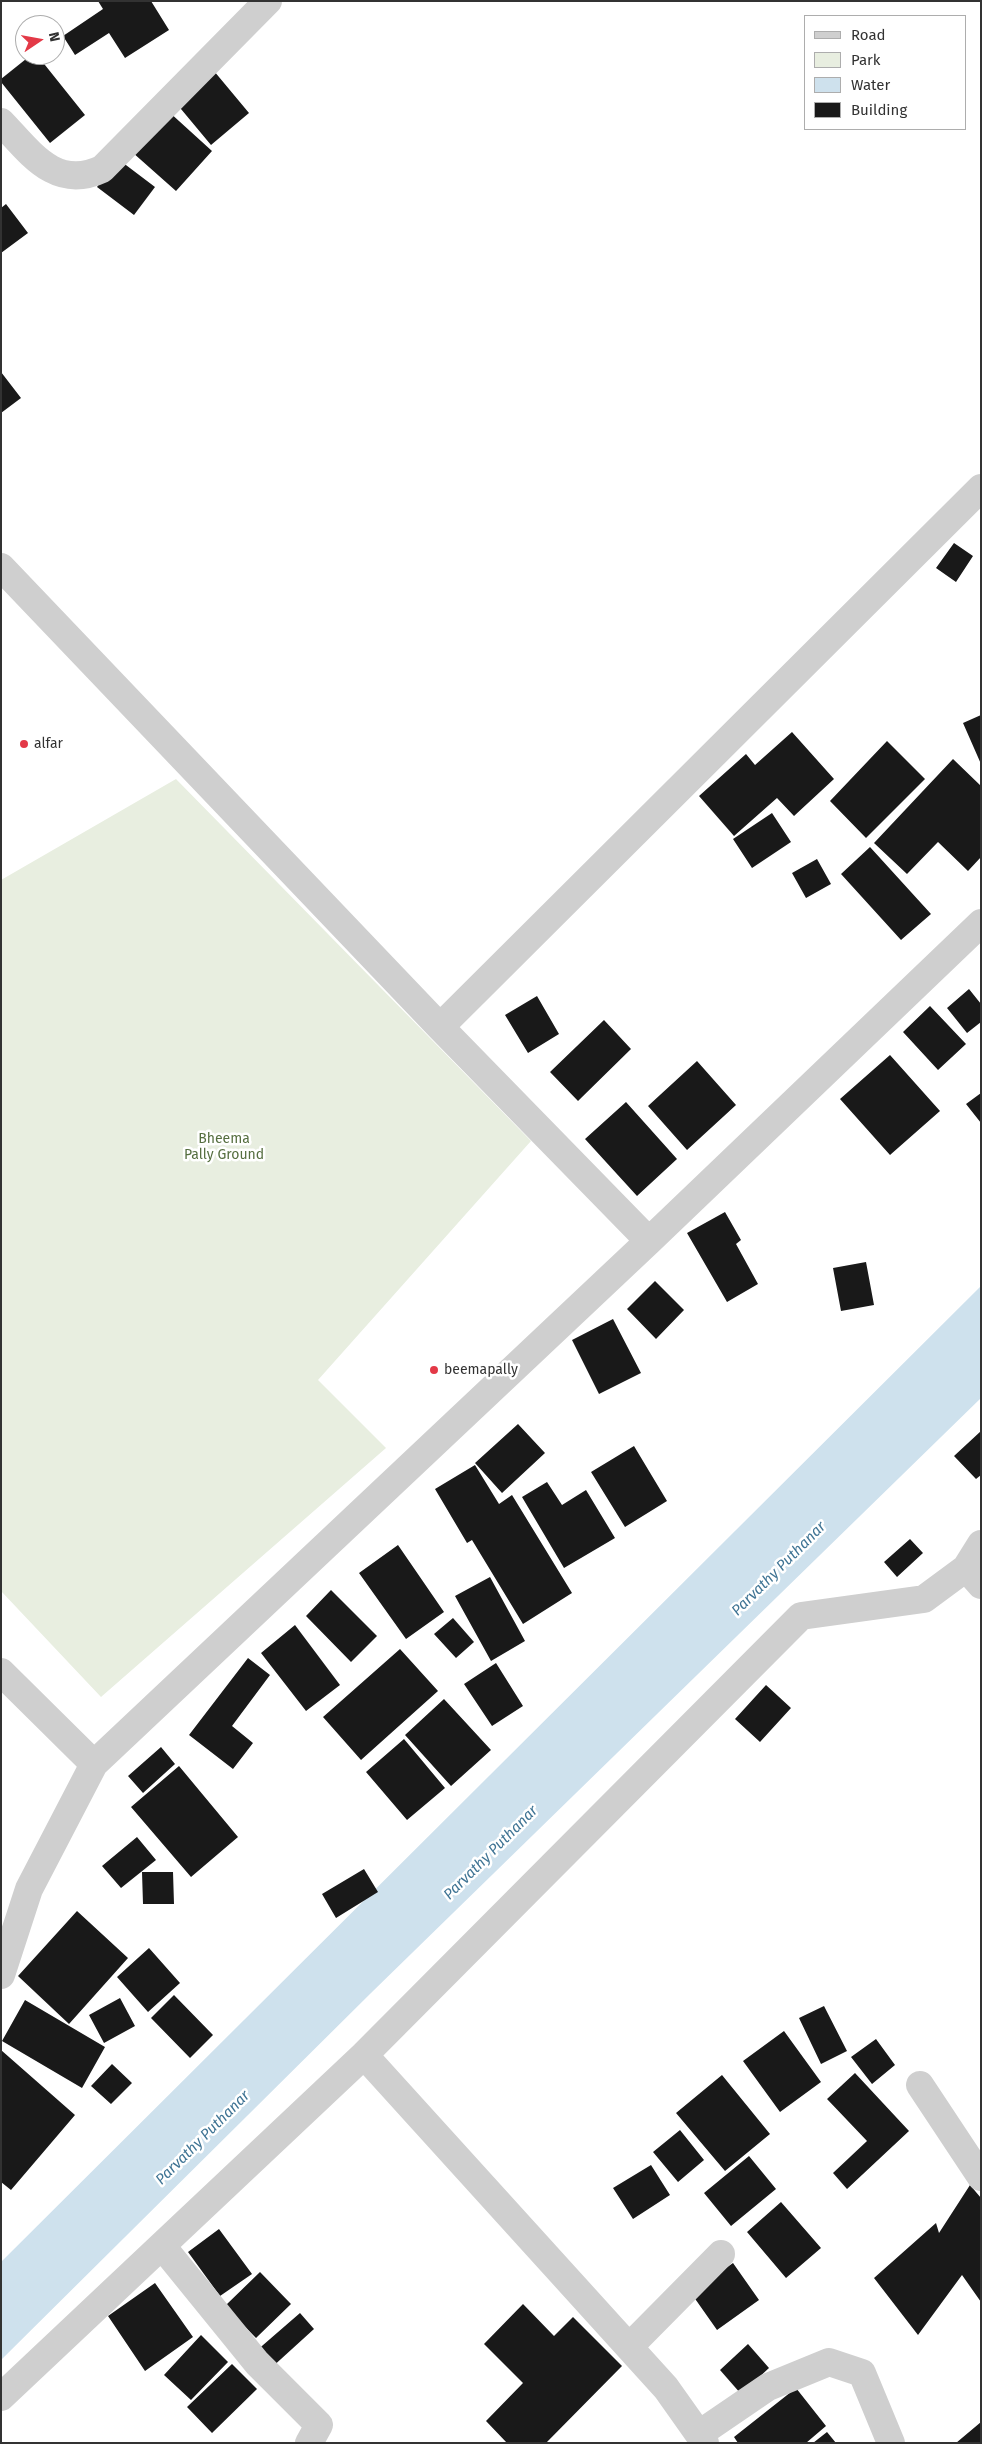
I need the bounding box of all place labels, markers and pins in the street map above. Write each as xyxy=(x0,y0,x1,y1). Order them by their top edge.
place label: alfar xyxy=(34,736,63,752)
marker: alfar xyxy=(18,738,30,750)
place label: beemapally xyxy=(444,1362,518,1378)
marker: beemapally xyxy=(428,1364,440,1376)

